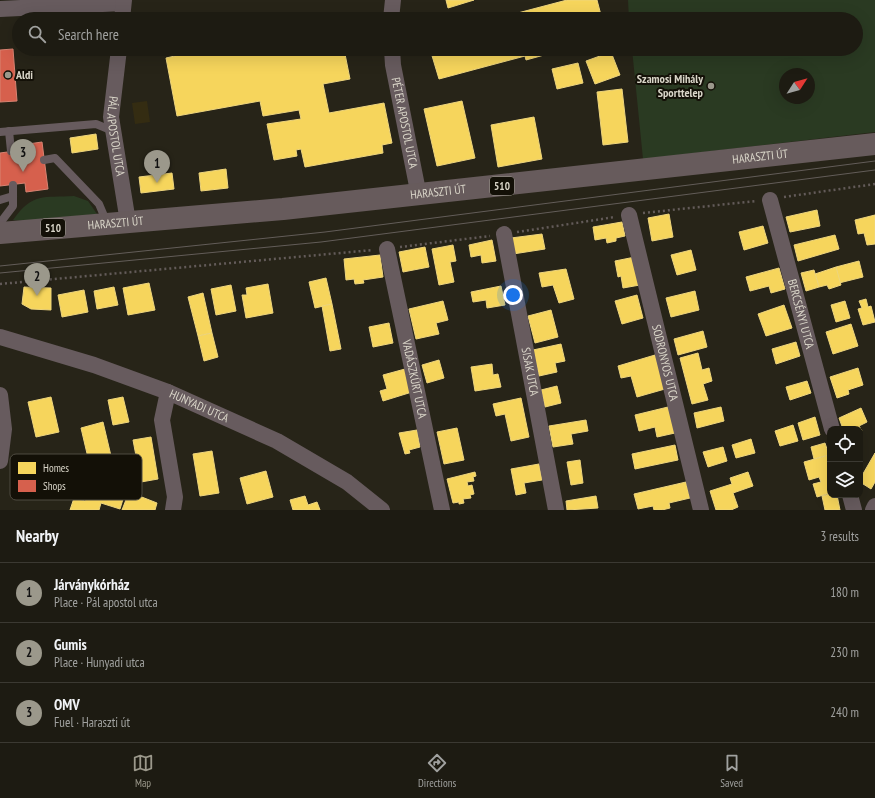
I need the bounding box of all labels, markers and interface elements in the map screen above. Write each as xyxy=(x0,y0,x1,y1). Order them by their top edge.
search box xyxy=(12,12,863,56)
icon: search xyxy=(26,23,48,45)
text: Search here xyxy=(58,25,119,44)
place label: Aldi xyxy=(15,67,33,82)
north arrow xyxy=(779,68,815,104)
marker: Aldi xyxy=(3,70,13,80)
place label: Szamosi Mihály Sporttelep xyxy=(637,71,704,100)
street label: PÉTER APOSTOL UTCA xyxy=(389,76,421,170)
marker: Szamosi Mihály Sporttelep xyxy=(706,81,716,91)
street label: PÁL APOSTOL UTCA xyxy=(104,96,129,178)
pin: 3 xyxy=(10,139,36,172)
street label: HARASZTI ÚT xyxy=(731,146,789,167)
pin: 1 xyxy=(144,150,170,183)
road number: 510 xyxy=(490,177,514,195)
street label: HARASZTI ÚT xyxy=(409,181,467,202)
street label: HARASZTI ÚT xyxy=(87,213,145,233)
road number: 510 xyxy=(41,219,65,237)
pin: 2 xyxy=(24,263,50,296)
street label: BERCSÉNYI UTCA xyxy=(785,277,818,350)
your location xyxy=(503,285,523,305)
street label: SODRONYOS UTCA xyxy=(649,323,682,403)
street label: VADÁSZKÜRT UTCA xyxy=(399,337,431,420)
street label: SISAK UTCA xyxy=(519,346,542,397)
street label: HUNYADI UTCA xyxy=(167,386,232,426)
map controls xyxy=(827,426,863,498)
button: locate xyxy=(827,426,863,462)
legend xyxy=(10,454,142,500)
text: Homes xyxy=(43,461,69,475)
button: layers xyxy=(827,462,863,498)
text: Shops xyxy=(43,479,66,493)
text: Nearby xyxy=(16,525,59,547)
text: 3 results xyxy=(820,528,859,545)
text: Járványkórház xyxy=(54,575,130,594)
text: 1 xyxy=(26,584,32,601)
text: 180 m xyxy=(830,584,859,601)
text: Place · Pál apostol utca xyxy=(54,594,158,611)
text: Gumis xyxy=(54,635,87,654)
text: 2 xyxy=(26,644,32,661)
text: 230 m xyxy=(830,644,859,661)
text: Place · Hunyadi utca xyxy=(54,654,145,671)
text: OMV xyxy=(54,695,80,714)
text: 3 xyxy=(26,704,32,721)
text: 240 m xyxy=(830,704,859,721)
text: Fuel · Haraszti út xyxy=(54,714,130,731)
tab: Map xyxy=(132,752,154,790)
tab: Directions xyxy=(418,752,456,790)
tab: Saved xyxy=(720,752,743,790)

